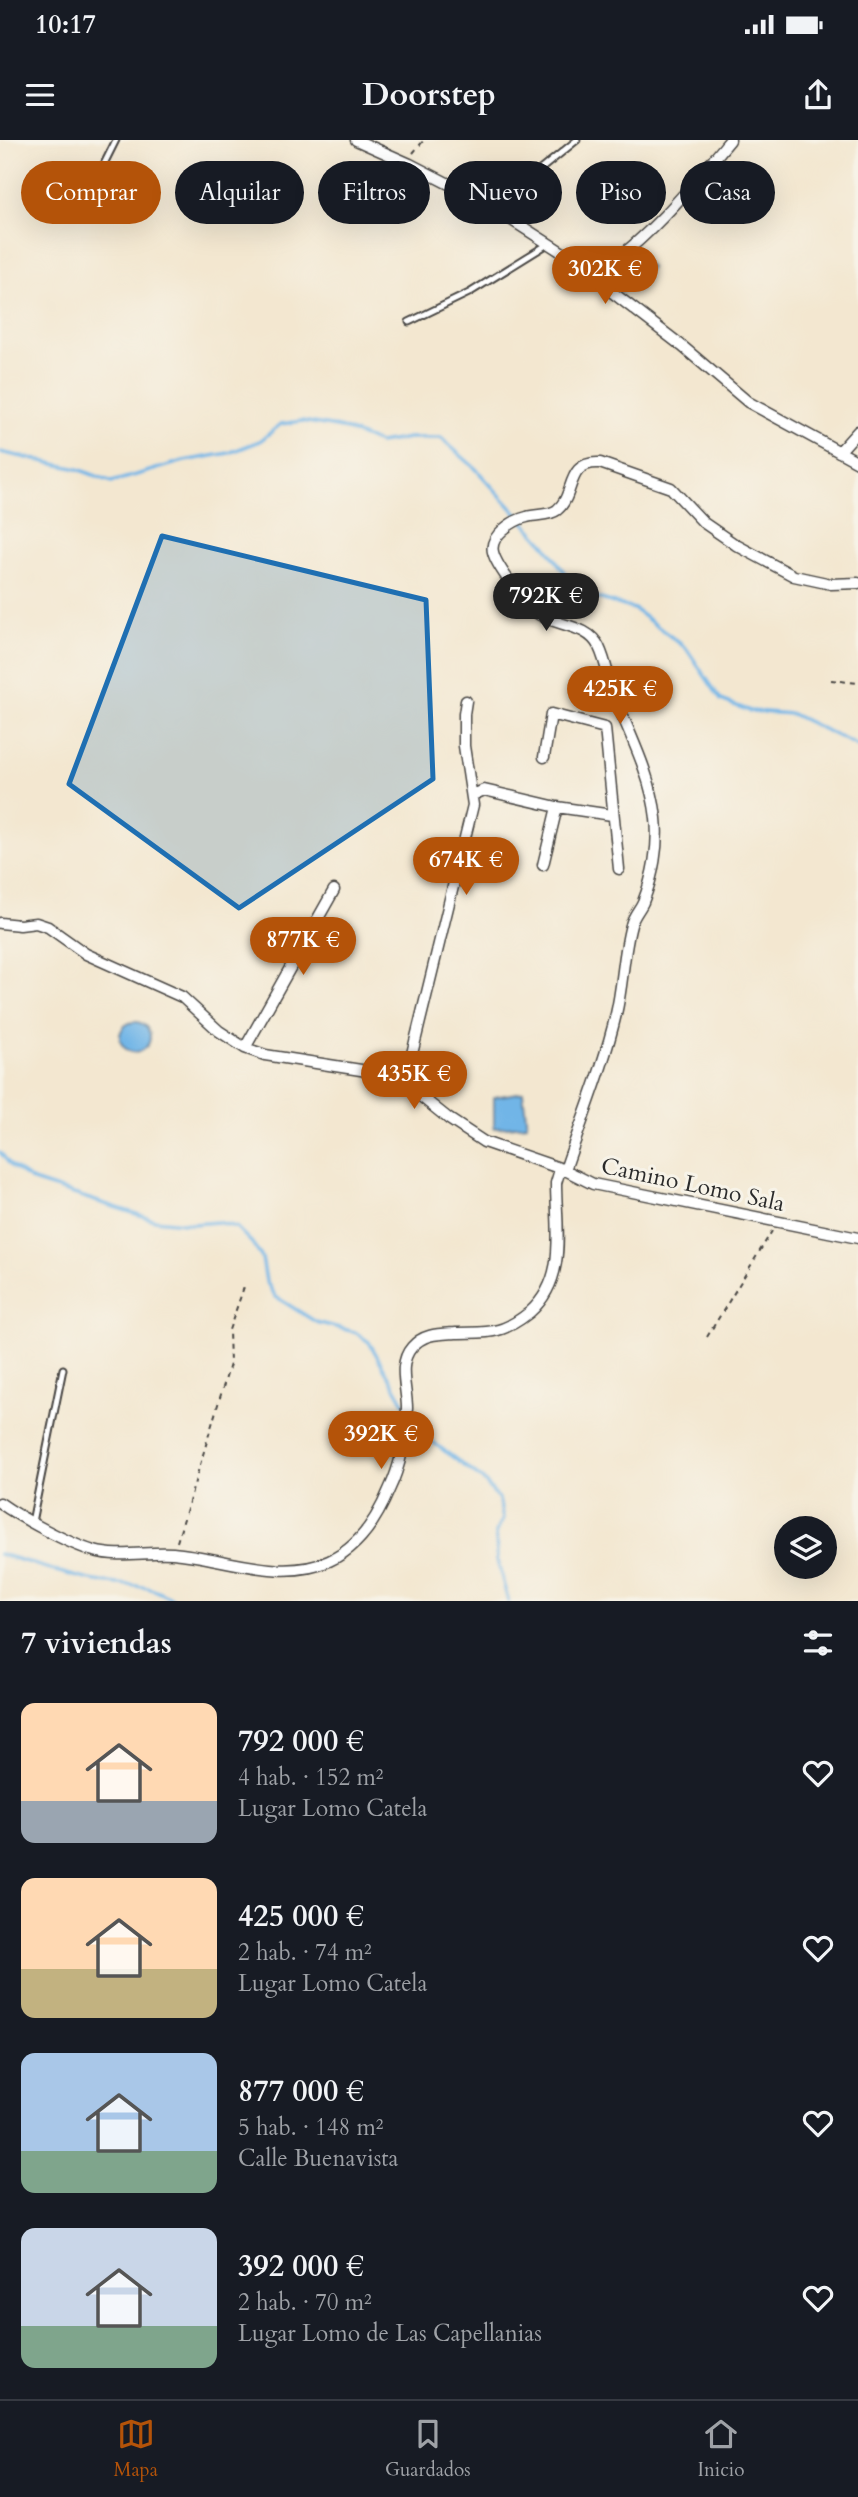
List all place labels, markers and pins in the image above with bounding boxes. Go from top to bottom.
pin: 302K € [548,246,662,306]
pin: 792K € [489,574,603,633]
pin: 425K € [563,666,677,726]
pin: 674K € [409,838,523,897]
pin: 877K € [246,918,360,977]
pin: 435K € [357,1052,471,1111]
pin: 392K € [324,1412,438,1471]

